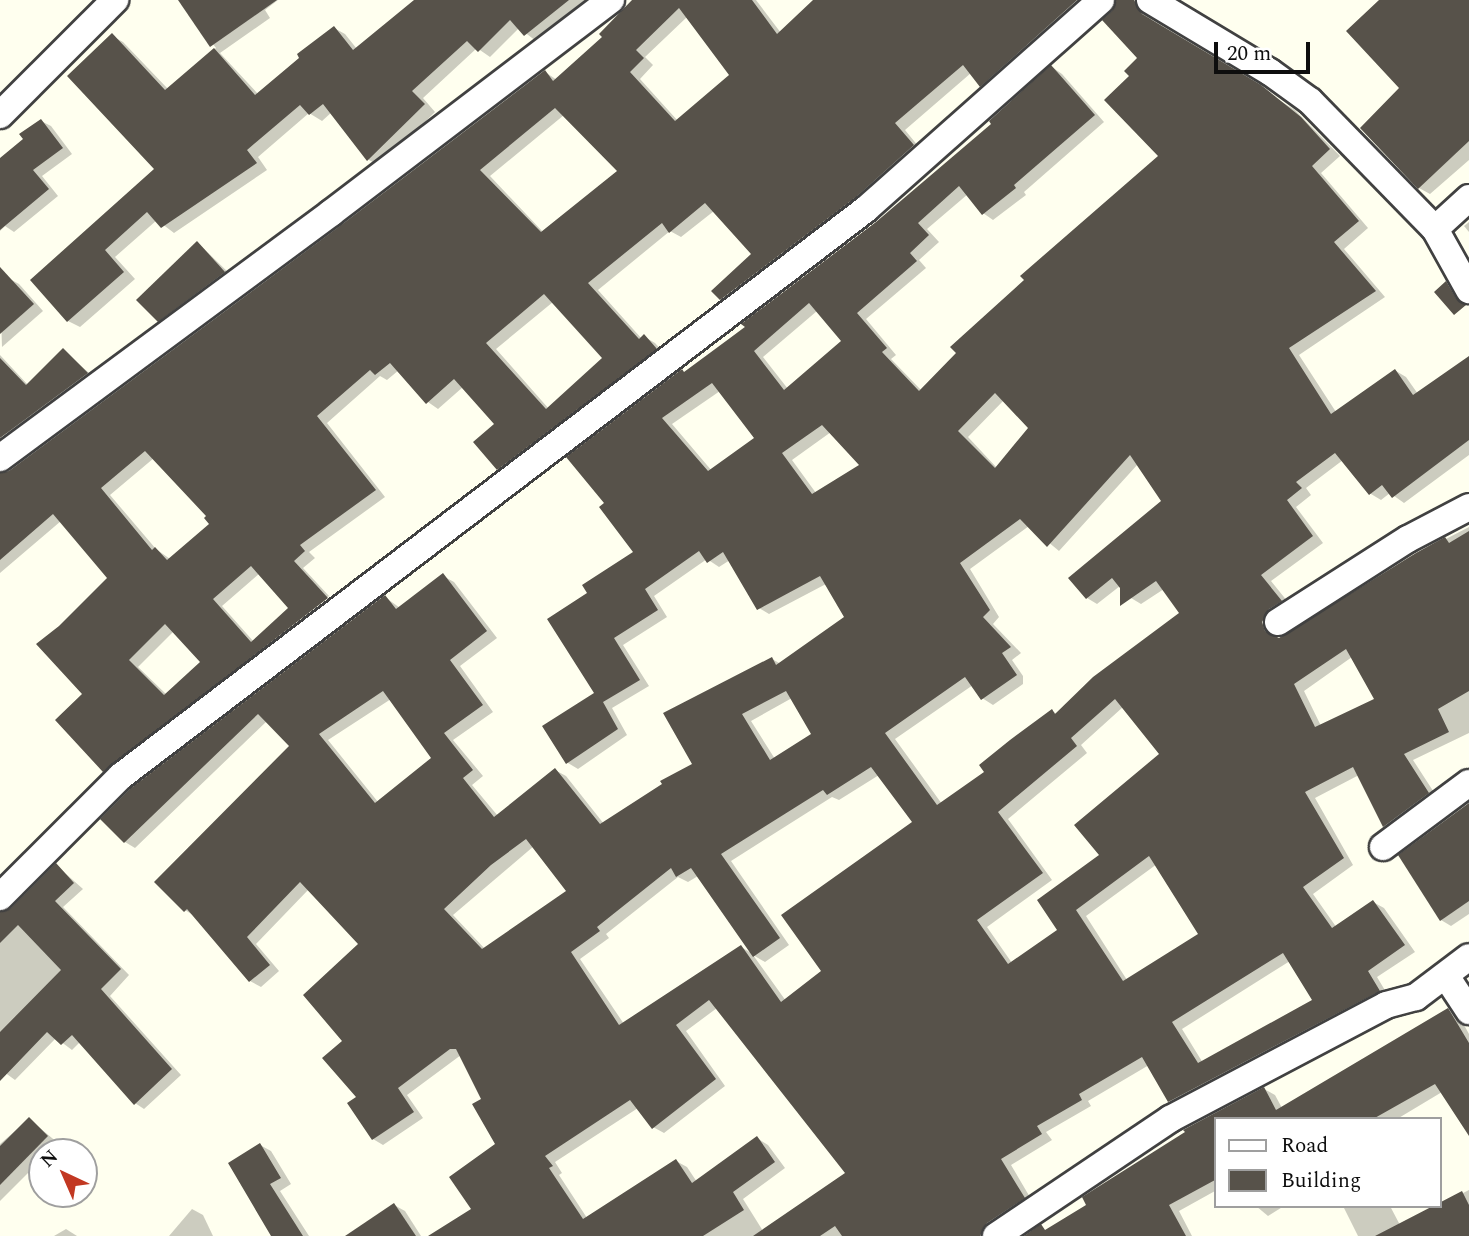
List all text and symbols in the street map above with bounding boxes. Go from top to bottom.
scale bar [1217,28,1313,72]
text: 20 m [1227,38,1271,70]
legend [1214,1117,1441,1208]
text: Road [1281,1130,1328,1162]
north arrow [28,1138,98,1208]
text: N [34,1143,65,1175]
text: Building [1281,1165,1361,1197]

